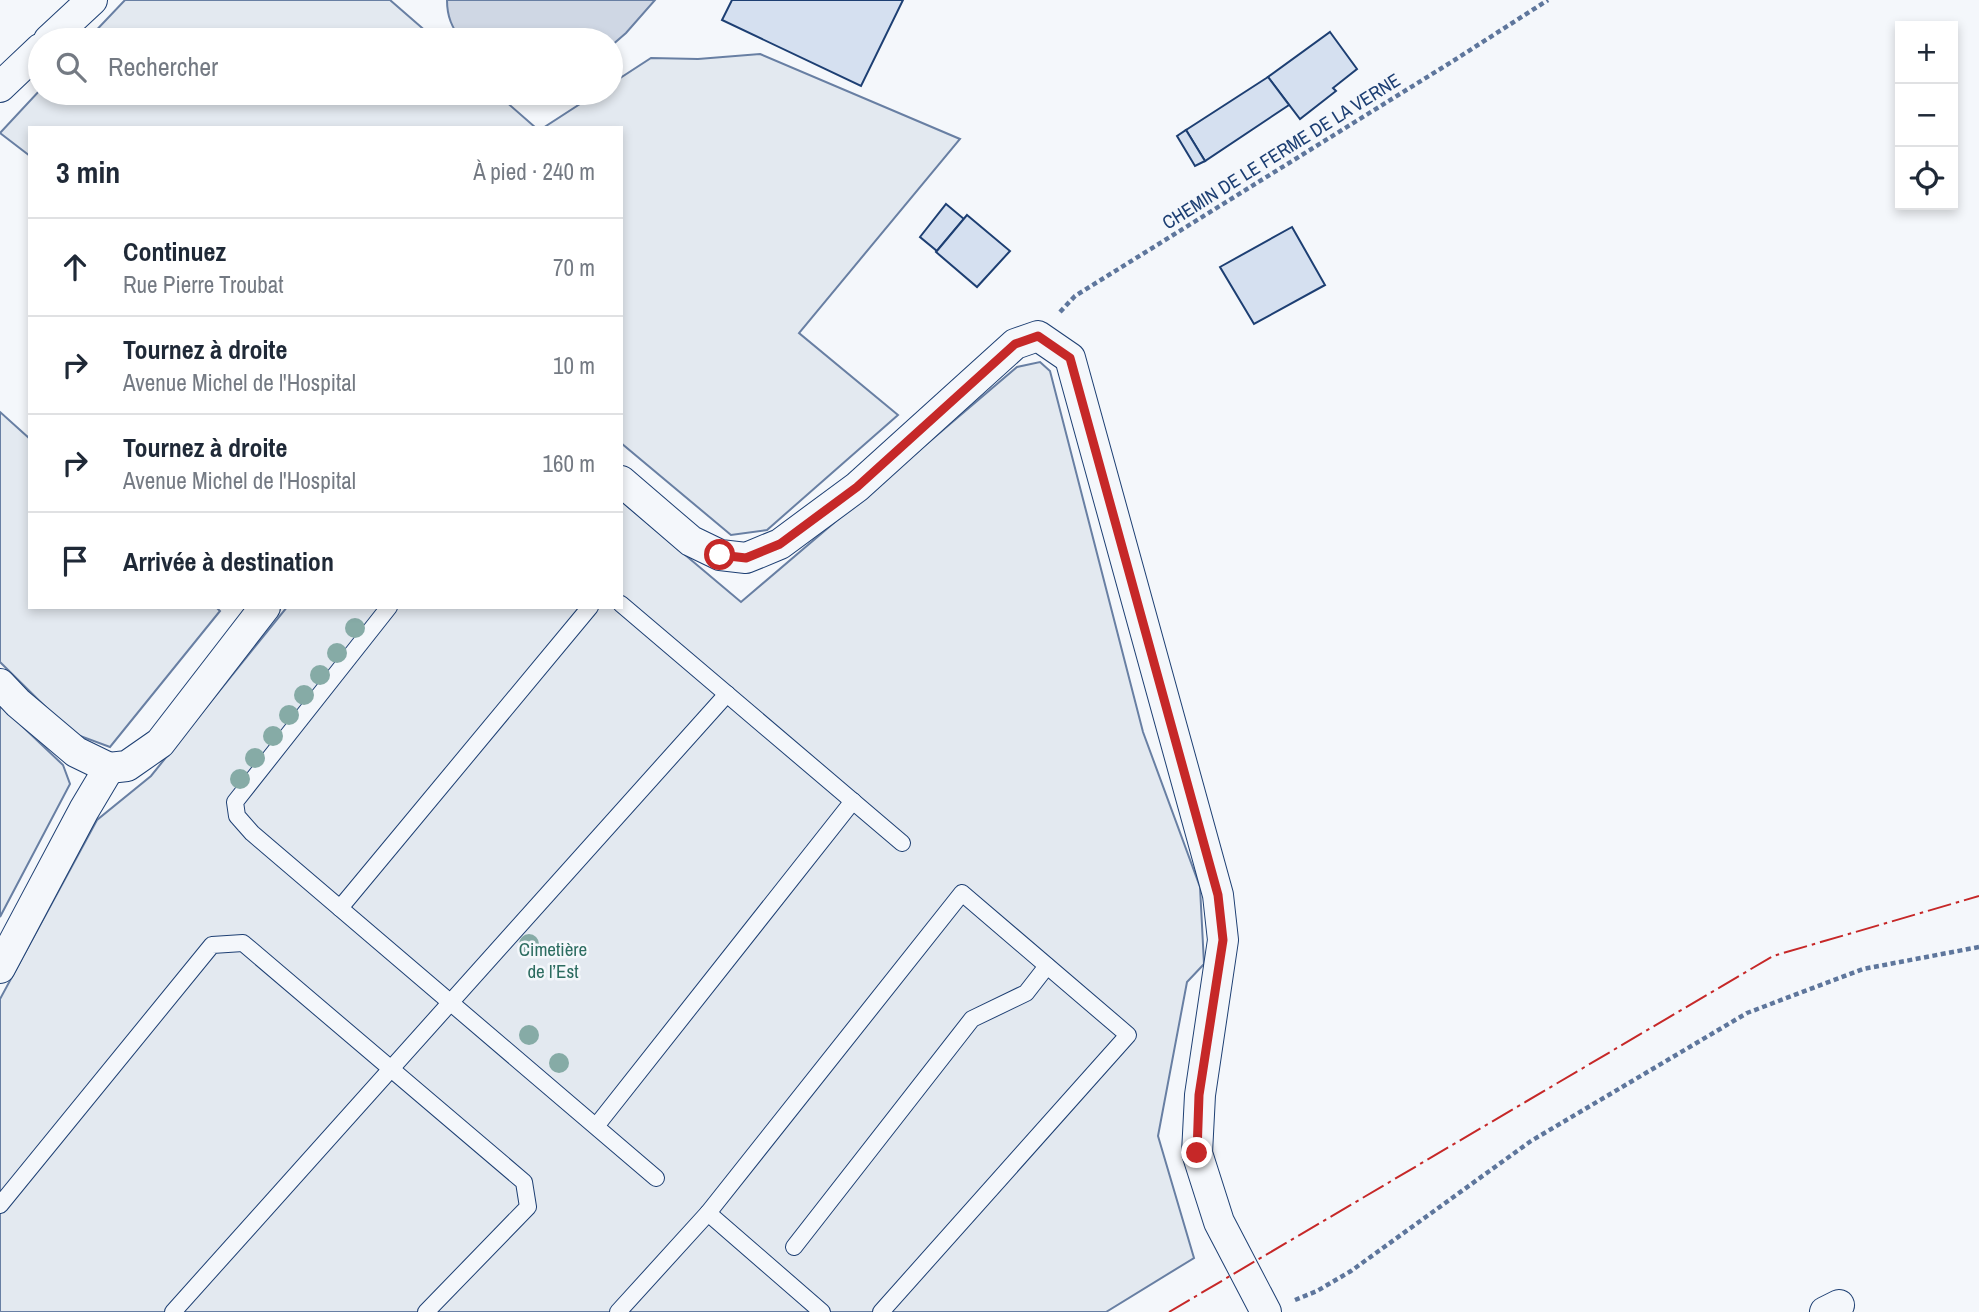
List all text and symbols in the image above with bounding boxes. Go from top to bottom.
map controls [1895,21,1958,210]
button: + [1895,21,1958,84]
search box [28,28,623,105]
icon: search [52,48,90,86]
text: Rechercher [108,49,218,84]
street label: CHEMIN DE LE FERME DE LA VERNE [1157,67,1405,235]
button: − [1895,84,1958,147]
button: locate [1895,147,1958,210]
text: 3 min [56,152,120,192]
text: À pied · 240 m [473,156,595,187]
text: Continuez [123,234,226,269]
icon: ahead [56,248,94,286]
text: 70 m [553,252,595,283]
text: Rue Pierre Troubat [123,269,283,300]
text: Tournez à droite [123,332,287,367]
icon: right [56,346,94,384]
text: 10 m [553,350,595,381]
text: Avenue Michel de l'Hospital [123,367,356,398]
text: Tournez à droite [123,430,287,465]
icon: right [56,444,94,482]
text: 160 m [543,448,595,479]
text: Avenue Michel de l'Hospital [123,465,356,496]
route start [704,539,735,570]
icon: arrive [56,542,94,580]
text: Arrivée à destination [123,544,334,579]
park label: Cimetière de l’Est [519,936,587,984]
route end [1181,1137,1212,1168]

